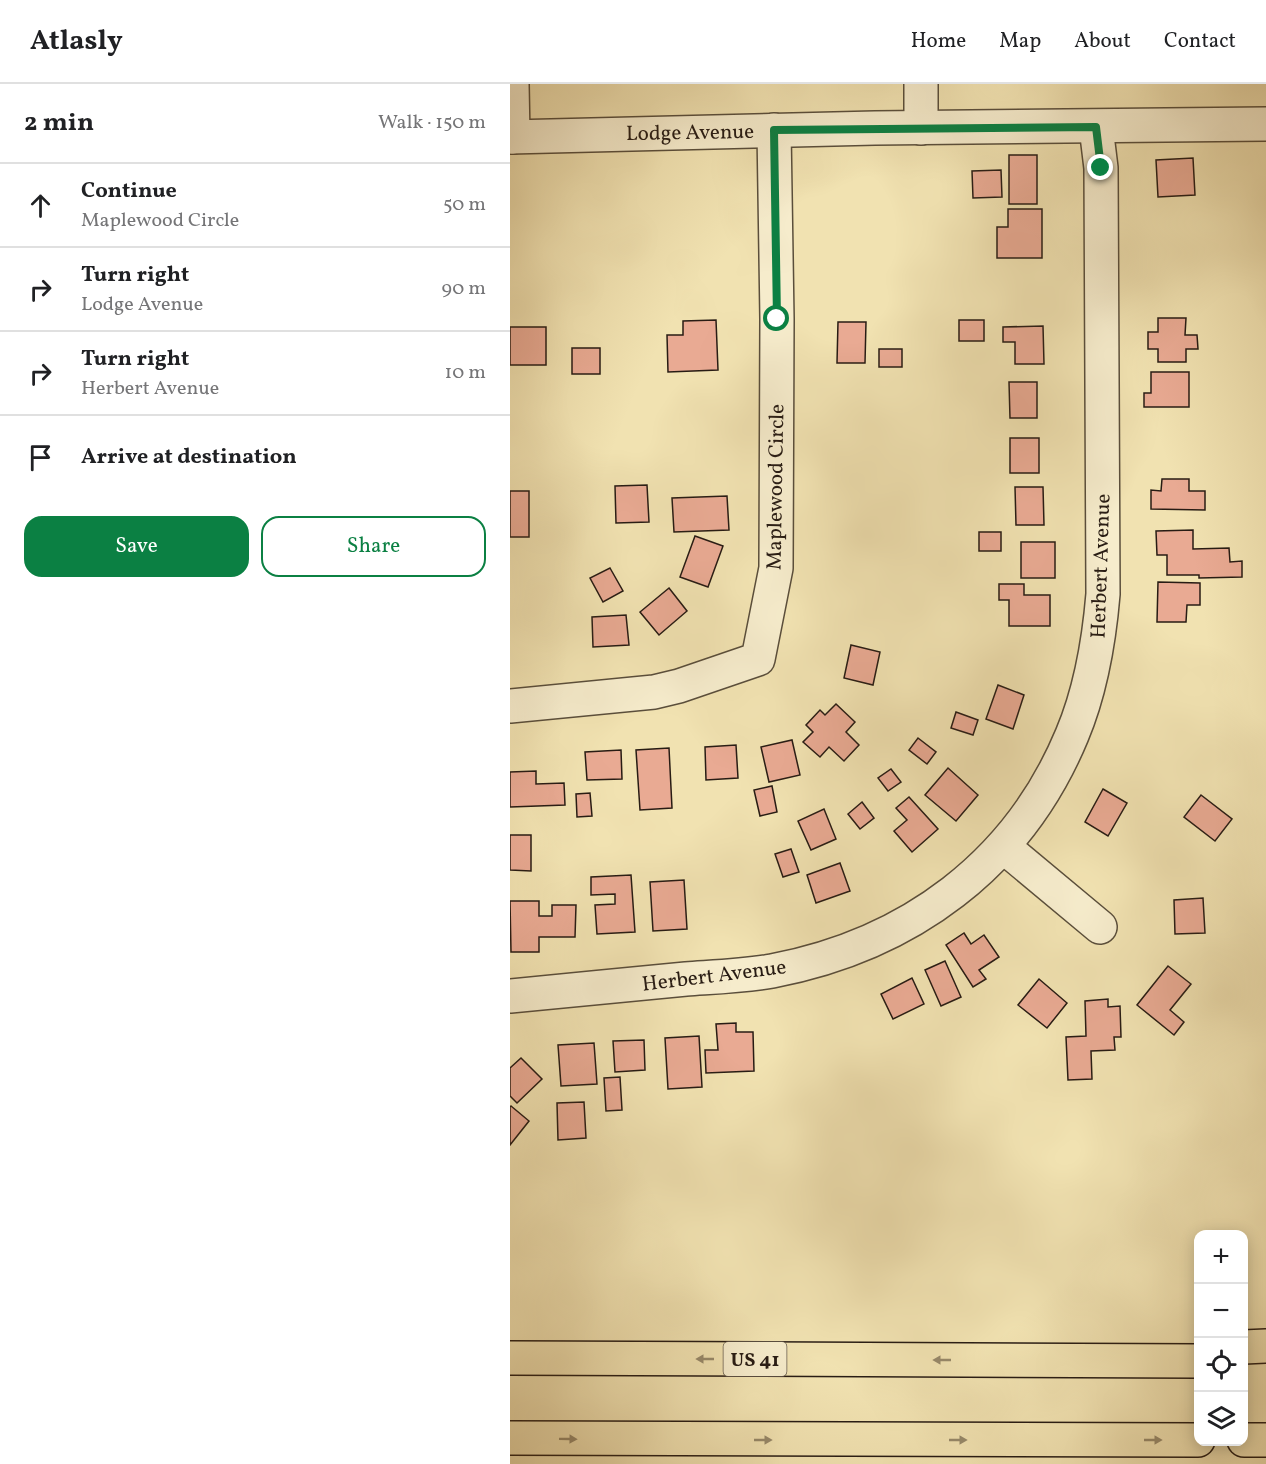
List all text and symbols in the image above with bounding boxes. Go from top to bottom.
text: Atlasly [30,22,123,61]
text: Home [911,27,966,56]
text: Map [999,27,1041,56]
text: About [1074,27,1131,56]
text: Contact [1164,27,1236,56]
text: 2 min [24,105,94,141]
text: Walk · 150 m [378,109,486,137]
street label: Lodge Avenue [626,118,754,149]
route end [1087,154,1113,180]
text: Continue [81,176,177,207]
icon: ahead [24,189,57,222]
text: 50 m [443,191,486,219]
text: Maplewood Circle [81,207,239,235]
text: Turn right [81,260,189,291]
icon: right [24,273,57,306]
text: 90 m [442,275,486,303]
text: Lodge Avenue [81,291,203,319]
route start [763,305,789,331]
text: Turn right [81,344,189,375]
icon: right [24,357,57,390]
text: 10 m [445,359,486,387]
text: Herbert Avenue [81,375,219,403]
street label: Maplewood Circle [761,404,792,570]
icon: arrive [24,441,57,474]
text: Arrive at destination [81,442,297,473]
street label: Herbert Avenue [1084,493,1119,639]
button: Save [24,516,249,577]
button: Share [261,516,486,577]
street label: Herbert Avenue [640,953,788,1000]
map controls [1194,1230,1248,1446]
button: + [1194,1230,1248,1284]
button: − [1194,1284,1248,1338]
button: locate [1194,1338,1248,1392]
road number: US 41 [724,1342,786,1376]
one-way arrow [696,1354,715,1364]
one-way arrow [933,1355,952,1365]
button: layers [1194,1392,1248,1446]
one-way arrow [559,1434,578,1444]
one-way arrow [754,1435,773,1445]
one-way arrow [949,1435,968,1445]
one-way arrow [1144,1435,1163,1445]

